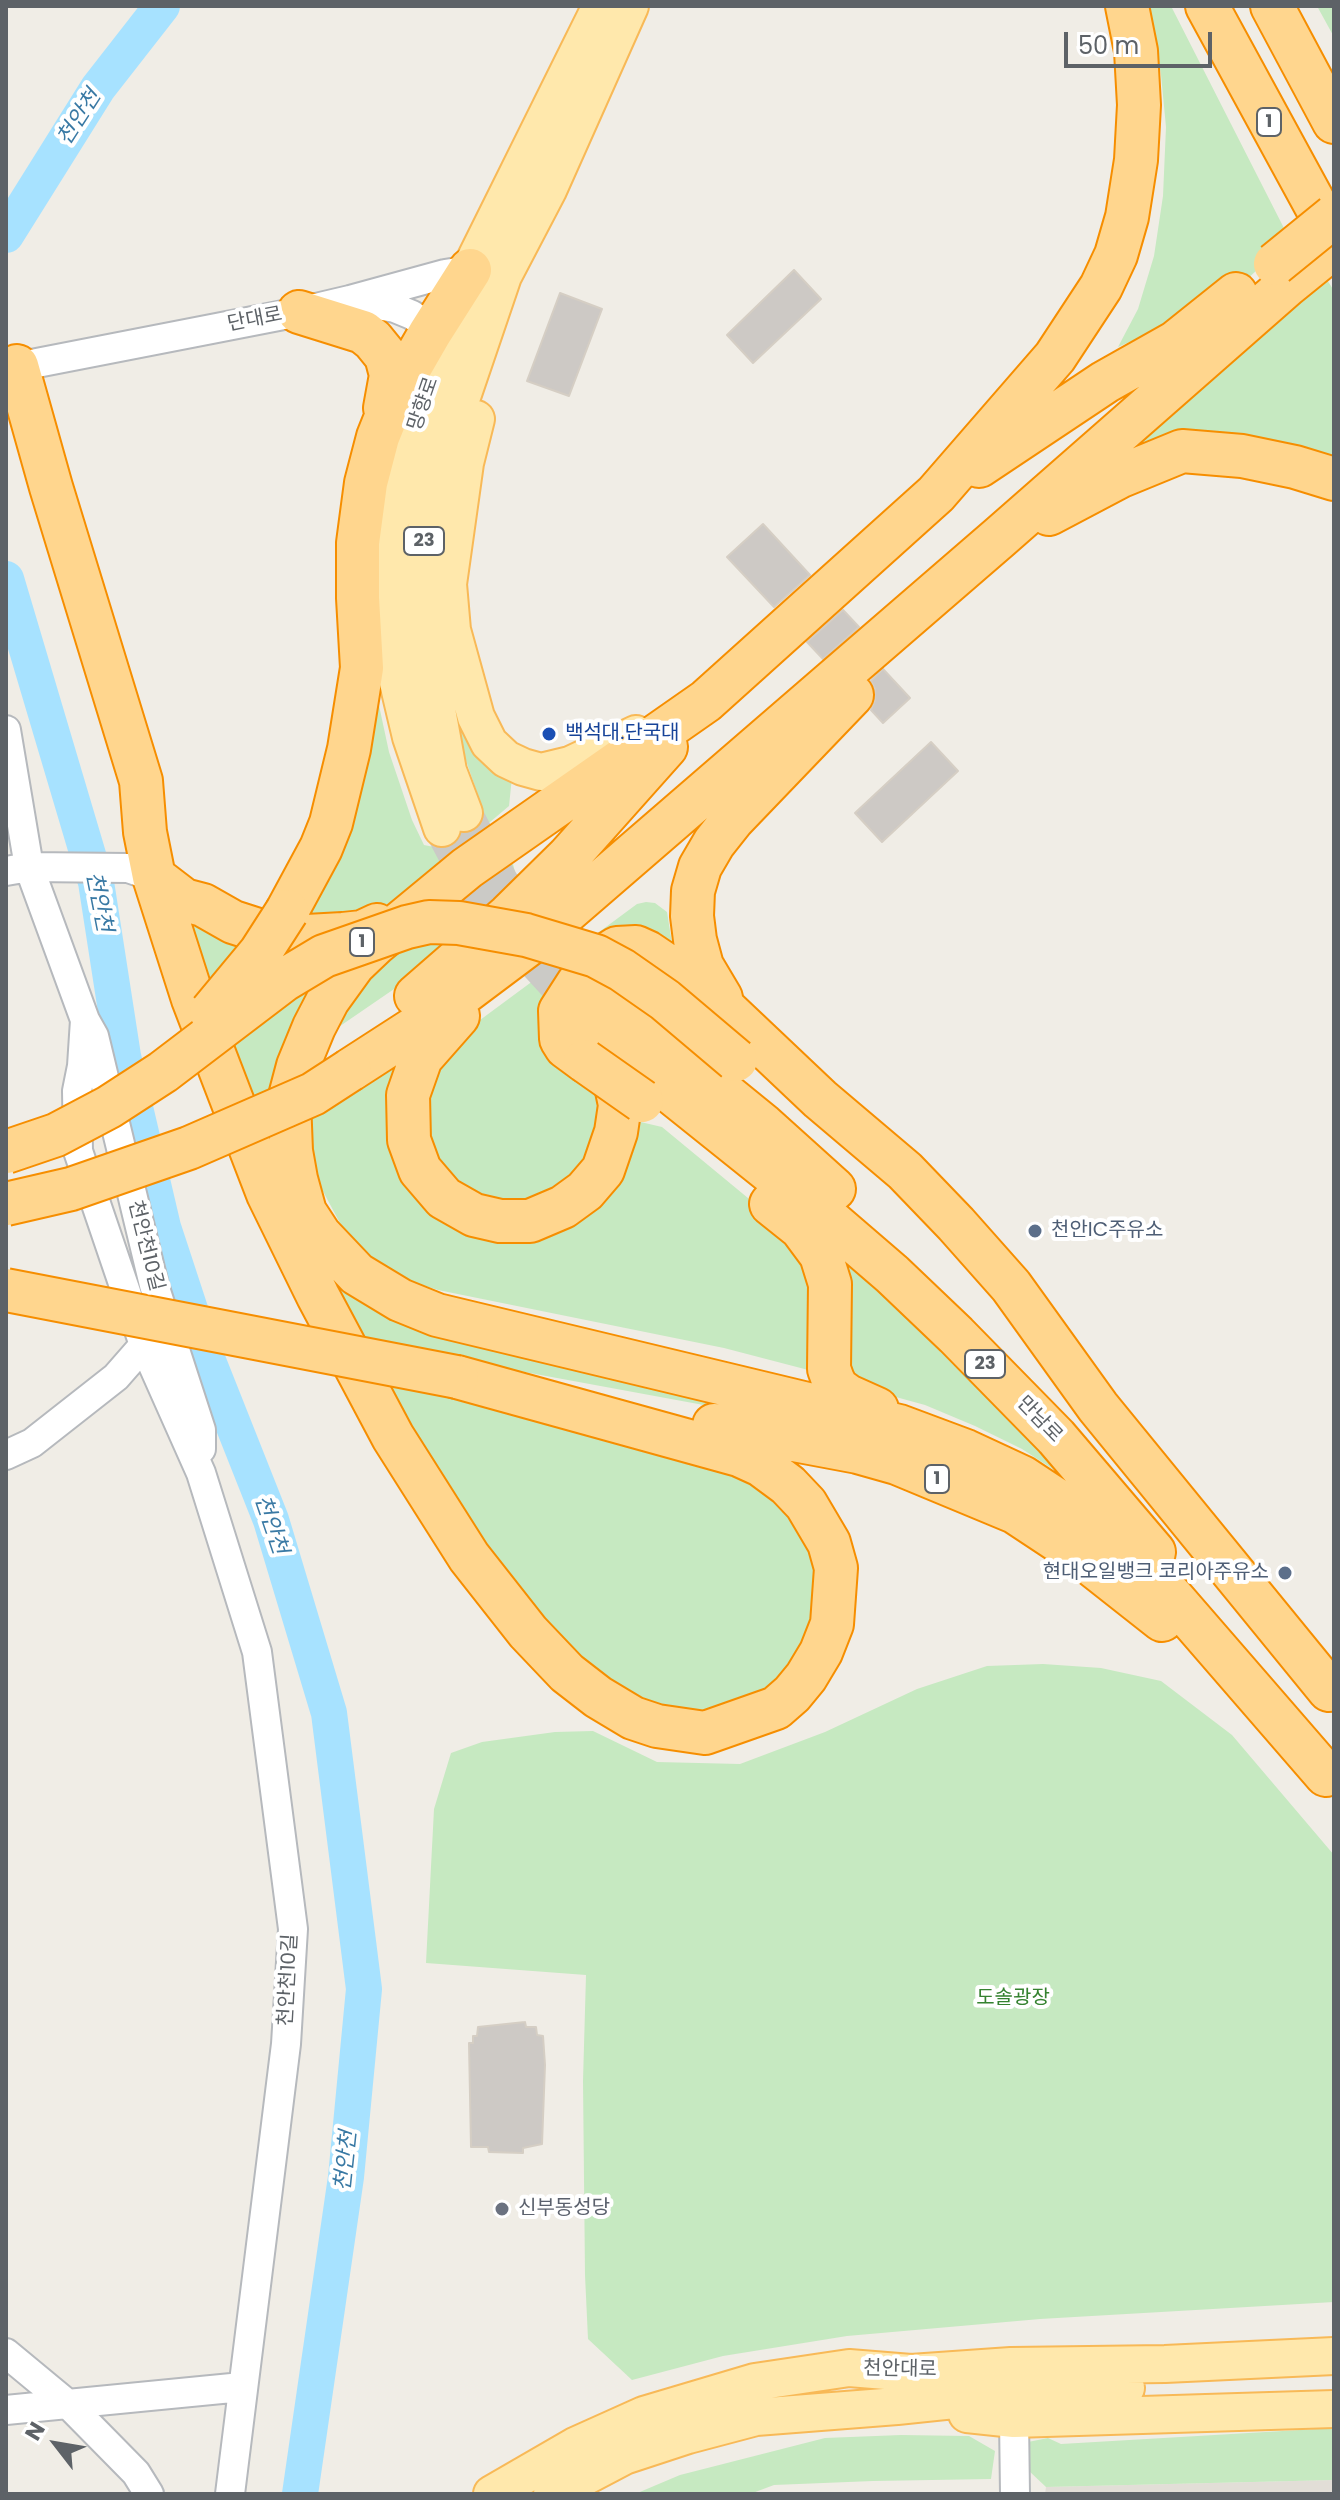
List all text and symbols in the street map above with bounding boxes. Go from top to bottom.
scale bar [1068,16,1216,66]
text: 50 m [1078,29,1139,62]
water label: 천안천 [52,85,108,151]
road number: 1 [1257,108,1281,136]
street label: 단대로 [226,303,284,337]
street label: 망향로 [404,374,444,434]
road number: 23 [404,527,444,555]
place label: 백석대.단국대 [565,722,680,746]
marker: 백석대.단국대 [540,725,558,743]
water label: 천안천 [79,870,117,934]
road number: 1 [350,928,374,956]
street label: 천안천10길 [122,1198,168,1294]
place label: 천안IC주유소 [1051,1219,1163,1243]
marker: 천안IC주유소 [1026,1222,1044,1240]
road number: 23 [965,1350,1005,1378]
street label: 만남로 [1011,1392,1067,1448]
road number: 1 [925,1465,949,1493]
water label: 천안천 [248,1492,292,1558]
place label: 현대오일뱅크 코리아주유소 [1043,1561,1269,1585]
marker: 현대오일뱅크 코리아주유소 [1276,1564,1294,1582]
street label: 천안천10길 [275,1933,303,2027]
park label: 도솔광장 [976,1987,1050,2011]
water label: 천안천 [331,2129,363,2193]
place label: 신부동성당 [518,2197,610,2221]
marker: 신부동성당 [493,2200,511,2218]
street label: 천안대로 [863,2357,937,2383]
north arrow [16,2404,96,2484]
text: N [17,2416,53,2446]

